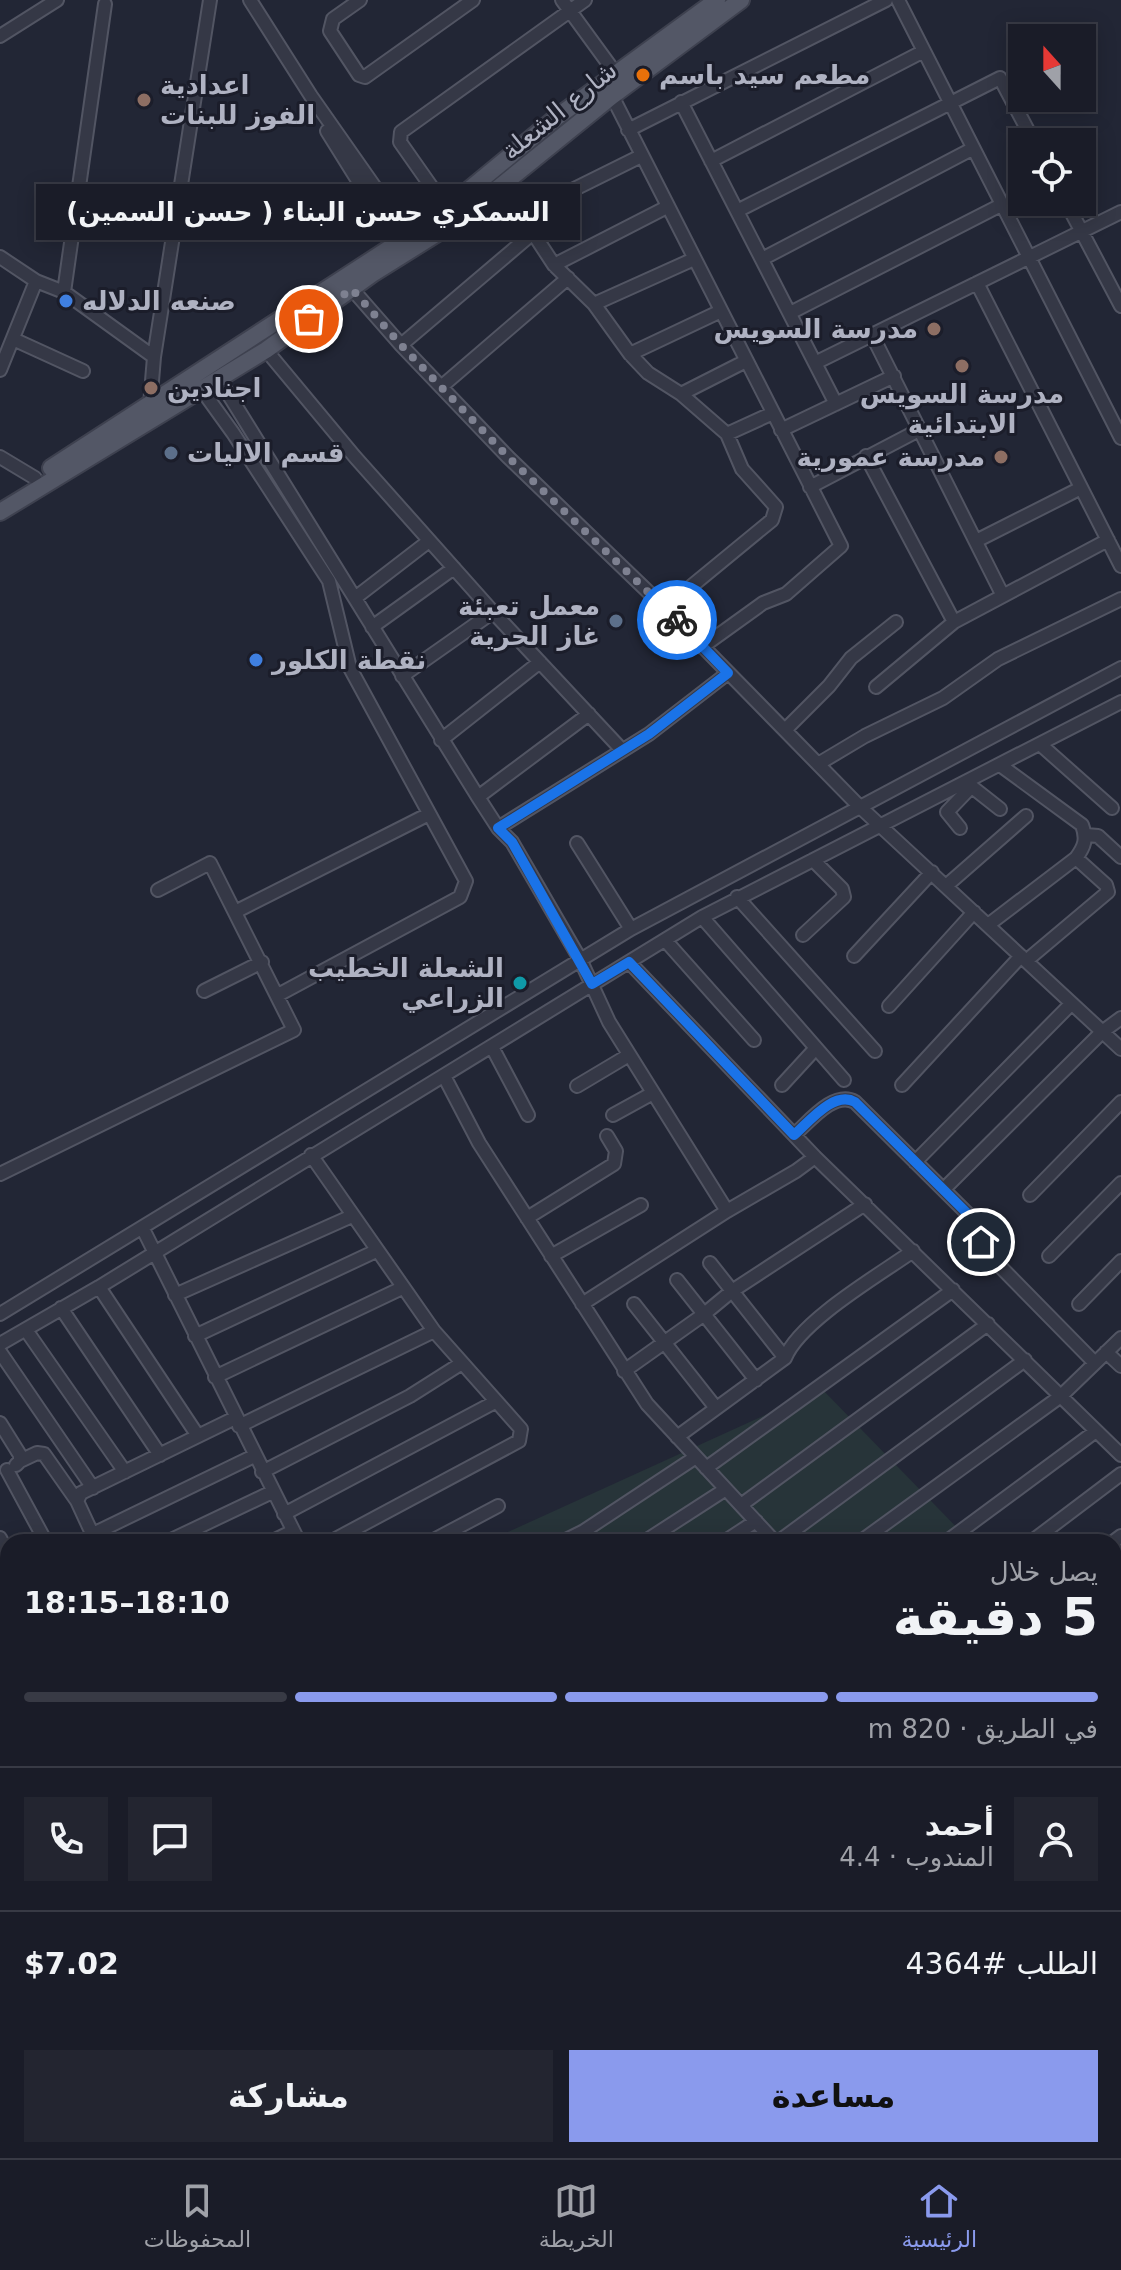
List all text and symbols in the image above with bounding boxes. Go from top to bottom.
north arrow [1008,24,1096,112]
map controls [1008,24,1096,216]
street label: شارع الشعلة [495,54,623,166]
place label: مطعم سيد باسم [659,60,870,90]
marker: مطعم سيد باسم [634,66,652,84]
place label: اعدادية الفوز للبنات [160,70,315,131]
marker: اعدادية الفوز للبنات [135,91,153,109]
button: locate [1008,128,1096,216]
callout: السمكري حسن البناء ( حسن السمين) [37,183,581,239]
text: السمكري حسن البناء ( حسن السمين) [66,197,550,227]
pin [275,285,343,353]
place label: صنعه الدلاله [82,286,236,316]
marker: صنعه الدلاله [57,292,75,310]
icon: bag [287,297,331,341]
place label: مدرسة السويس [714,314,918,345]
marker: مدرسة السويس [925,320,943,338]
marker: مدرسة السويس الابتدائية [953,357,971,375]
place label: اجنادين [167,373,262,404]
marker: اجنادين [142,379,160,397]
place label: مدرسة السويس الابتدائية [860,379,1064,439]
place label: قسم الاليات [187,438,344,468]
place label: مدرسة عمورية [797,442,985,473]
marker: قسم الاليات [162,444,180,462]
marker: مدرسة عمورية [992,448,1010,466]
courier [637,580,717,660]
place label: معمل تعبئة غاز الحرية [458,591,600,652]
icon: bike [655,598,699,642]
marker: معمل تعبئة غاز الحرية [607,612,625,630]
place label: نقطة الكلور [270,645,426,676]
marker: نقطة الكلور [247,651,265,669]
place label: الشعلة الخطيب الزراعي [308,953,504,1014]
marker: الشعلة الخطيب الزراعي [511,974,529,992]
pin [947,1208,1015,1276]
icon: home [959,1220,1003,1264]
text: يصل خلال [990,1557,1098,1587]
text: 18:10–18:15 [24,1585,230,1620]
text: 5 دقيقة [893,1587,1098,1647]
text: في الطريق · 820 m [868,1714,1098,1744]
button: phone [24,1797,108,1881]
button: chat [128,1797,212,1881]
button: person [1014,1797,1098,1881]
text: أحمد [925,1807,994,1842]
text: المندوب · 4.4 [839,1842,994,1872]
text: $7.02 [24,1946,119,1981]
text: الطلب #4364 [905,1946,1098,1981]
button: مشاركة [24,2050,553,2142]
button: مساعدة [569,2050,1098,2142]
tab: المحفوظات [144,2179,251,2252]
tab: الخريطة [539,2179,614,2252]
tab: الرئيسية [901,2179,977,2252]

